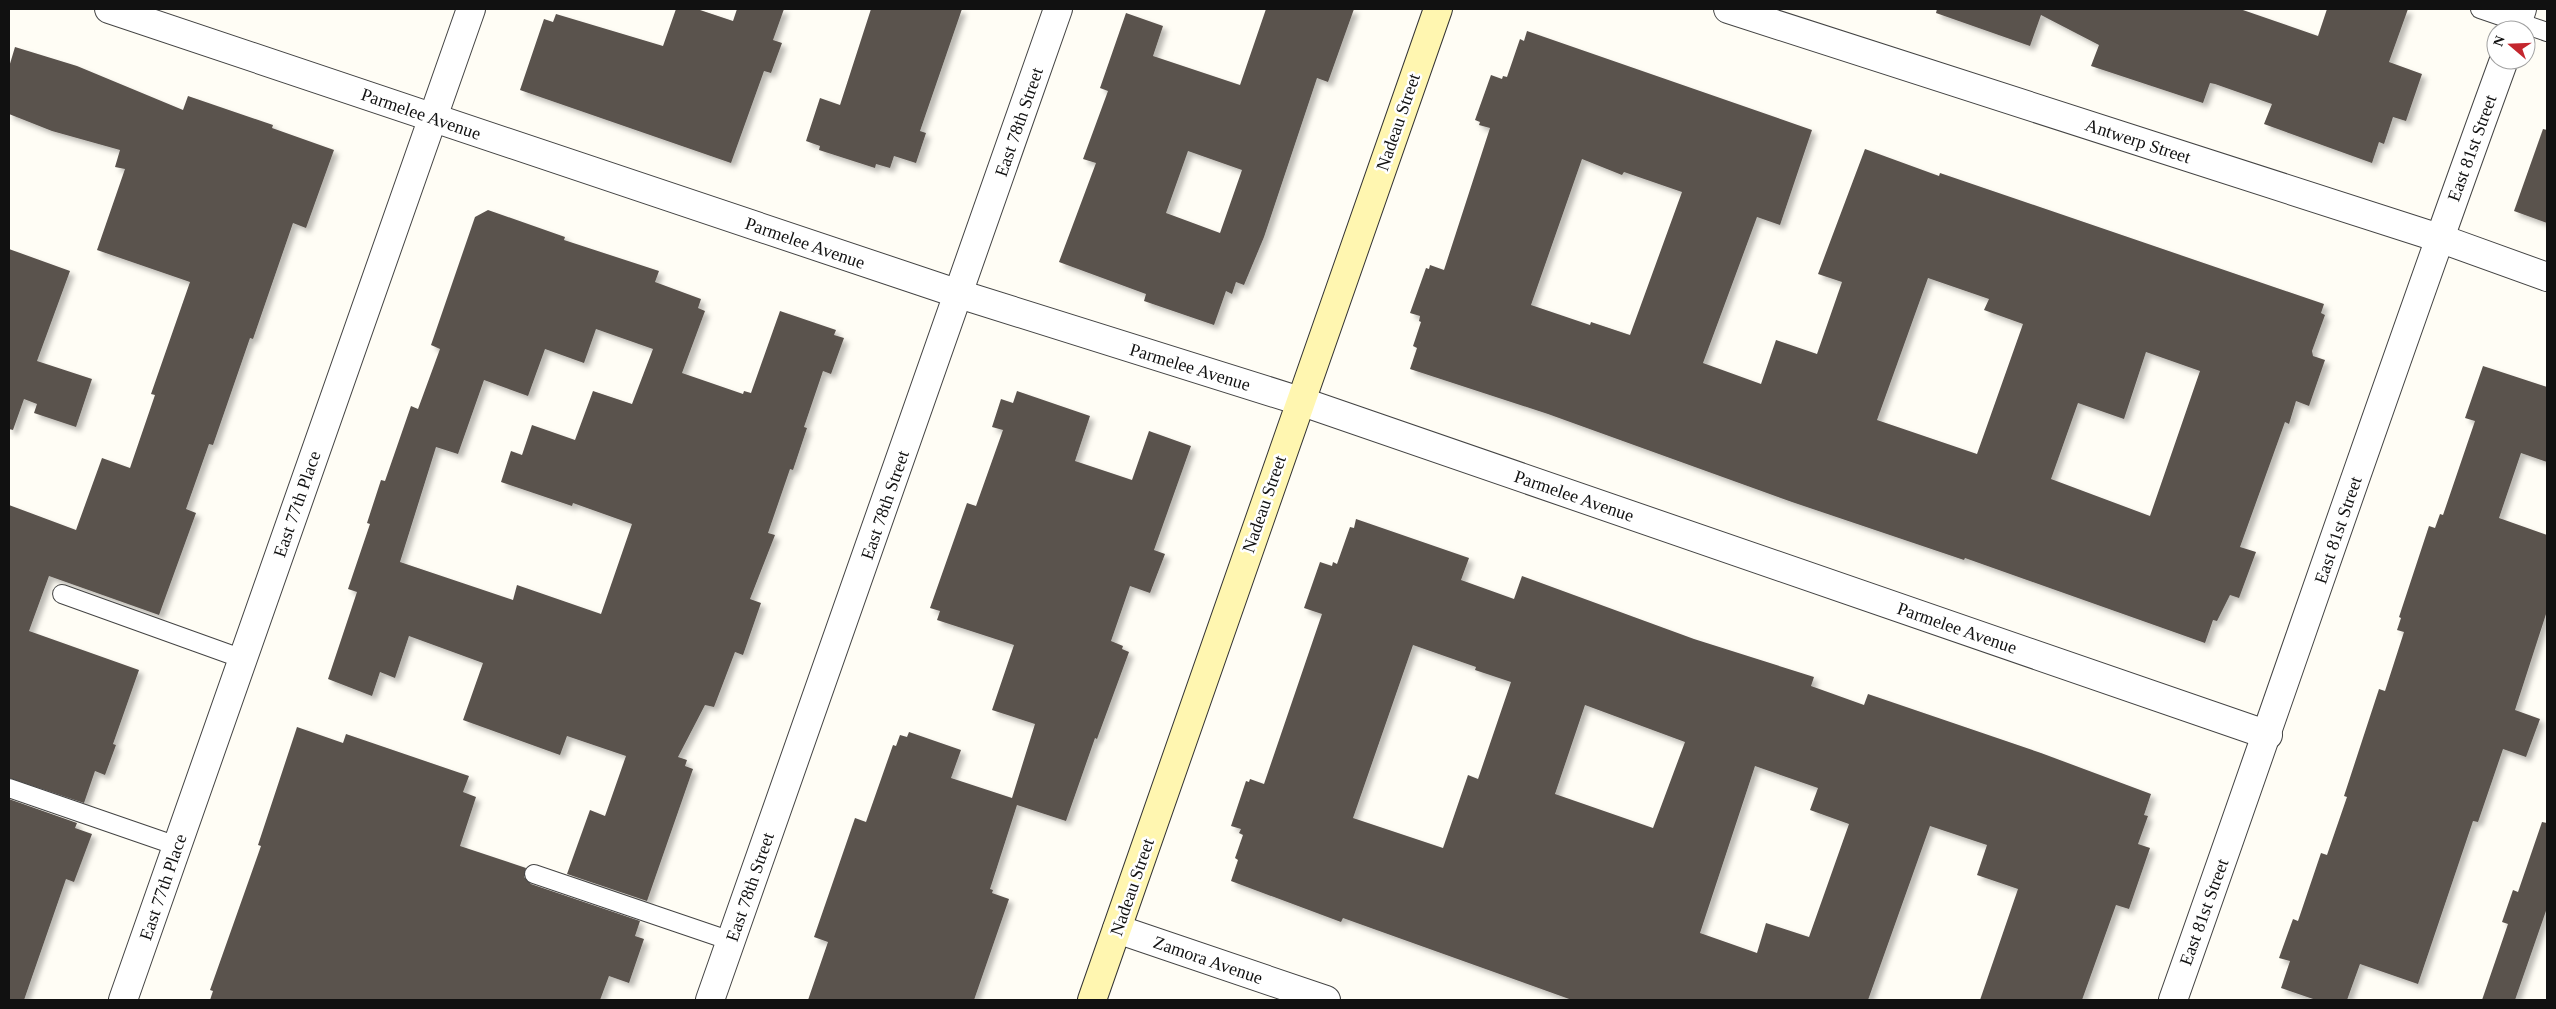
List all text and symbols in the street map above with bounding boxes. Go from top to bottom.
north arrow [2486,20,2536,70]
text: N [2490,34,2508,48]
street label: East 78th Street [991,65,1047,179]
street label: Nadeau Street [1372,71,1424,173]
street label: Parmelee Avenue [359,84,483,144]
street label: East 81st Street [2443,92,2501,204]
street label: Antwerp Street [2083,115,2193,167]
street label: Parmelee Avenue [743,213,867,273]
street label: Parmelee Avenue [1127,339,1253,395]
street label: East 77th Place [269,448,325,560]
street label: East 78th Street [857,448,913,562]
street label: Nadeau Street [1238,453,1290,555]
street label: Parmelee Avenue [1512,466,1636,526]
street label: East 81st Street [2310,474,2366,586]
street label: Parmelee Avenue [1895,598,2019,658]
street label: East 78th Street [722,830,778,944]
street label: East 77th Place [135,831,191,943]
street label: Nadeau Street [1106,836,1158,938]
street label: East 81st Street [2175,856,2233,968]
street label: Zamora Avenue [1151,932,1265,988]

